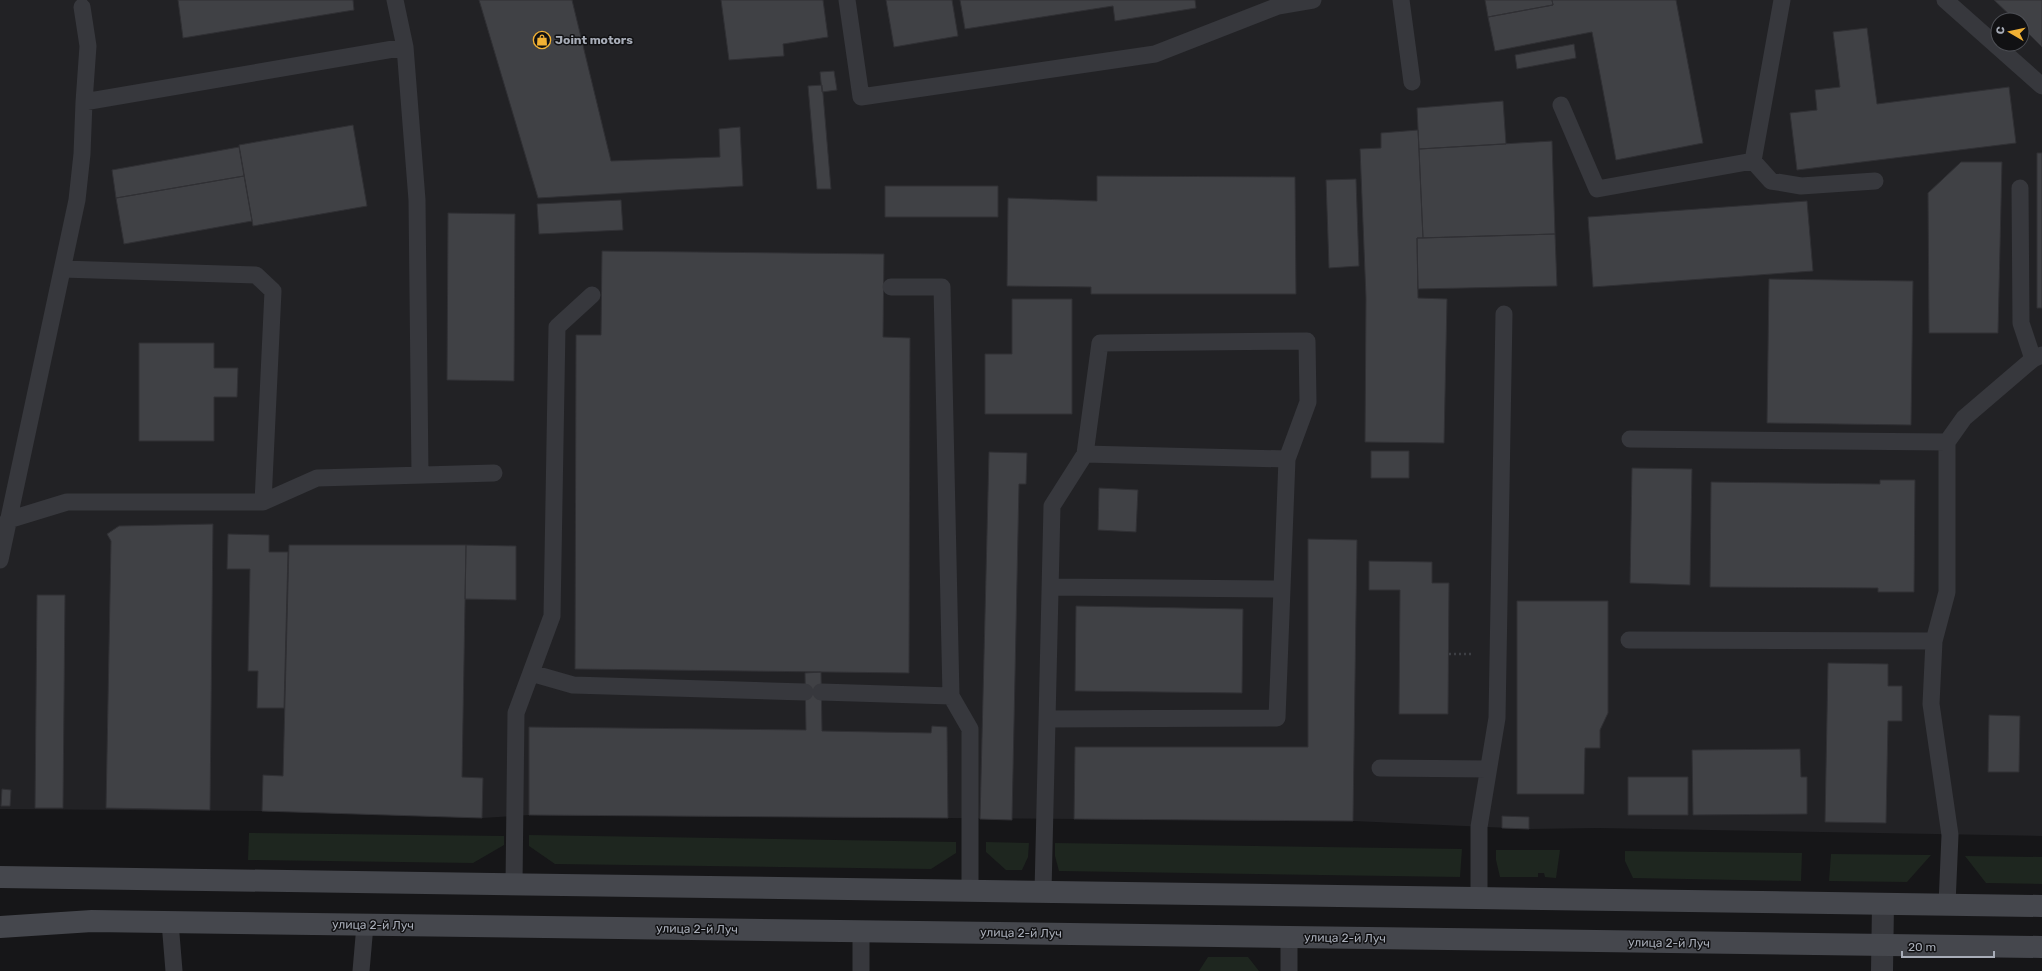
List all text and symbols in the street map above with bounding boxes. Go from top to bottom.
north arrow [1990,12,2030,52]
text: С [1994,25,2008,35]
shop icon: Joint motors [532,30,552,50]
place label: Joint motors [555,33,633,47]
street label: улица 2-й Луч [332,917,414,933]
street label: улица 2-й Луч [656,921,738,937]
street label: улица 2-й Луч [980,925,1062,941]
street label: улица 2-й Луч [1304,930,1386,946]
scale bar [1902,933,1994,959]
street label: улица 2-й Луч [1628,935,1710,951]
text: 20 m [1908,940,1936,954]

